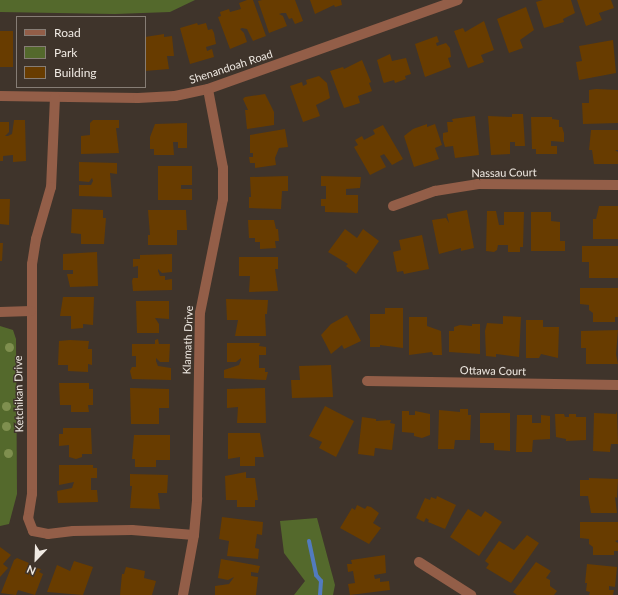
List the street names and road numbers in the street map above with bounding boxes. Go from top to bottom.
street label: Shenandoah Road [188,47,274,87]
street label: Nassau Court [471,166,537,180]
street label: Klamath Drive [180,305,196,375]
street label: Ketchikan Drive [12,355,26,433]
street label: Ottawa Court [460,364,526,378]

